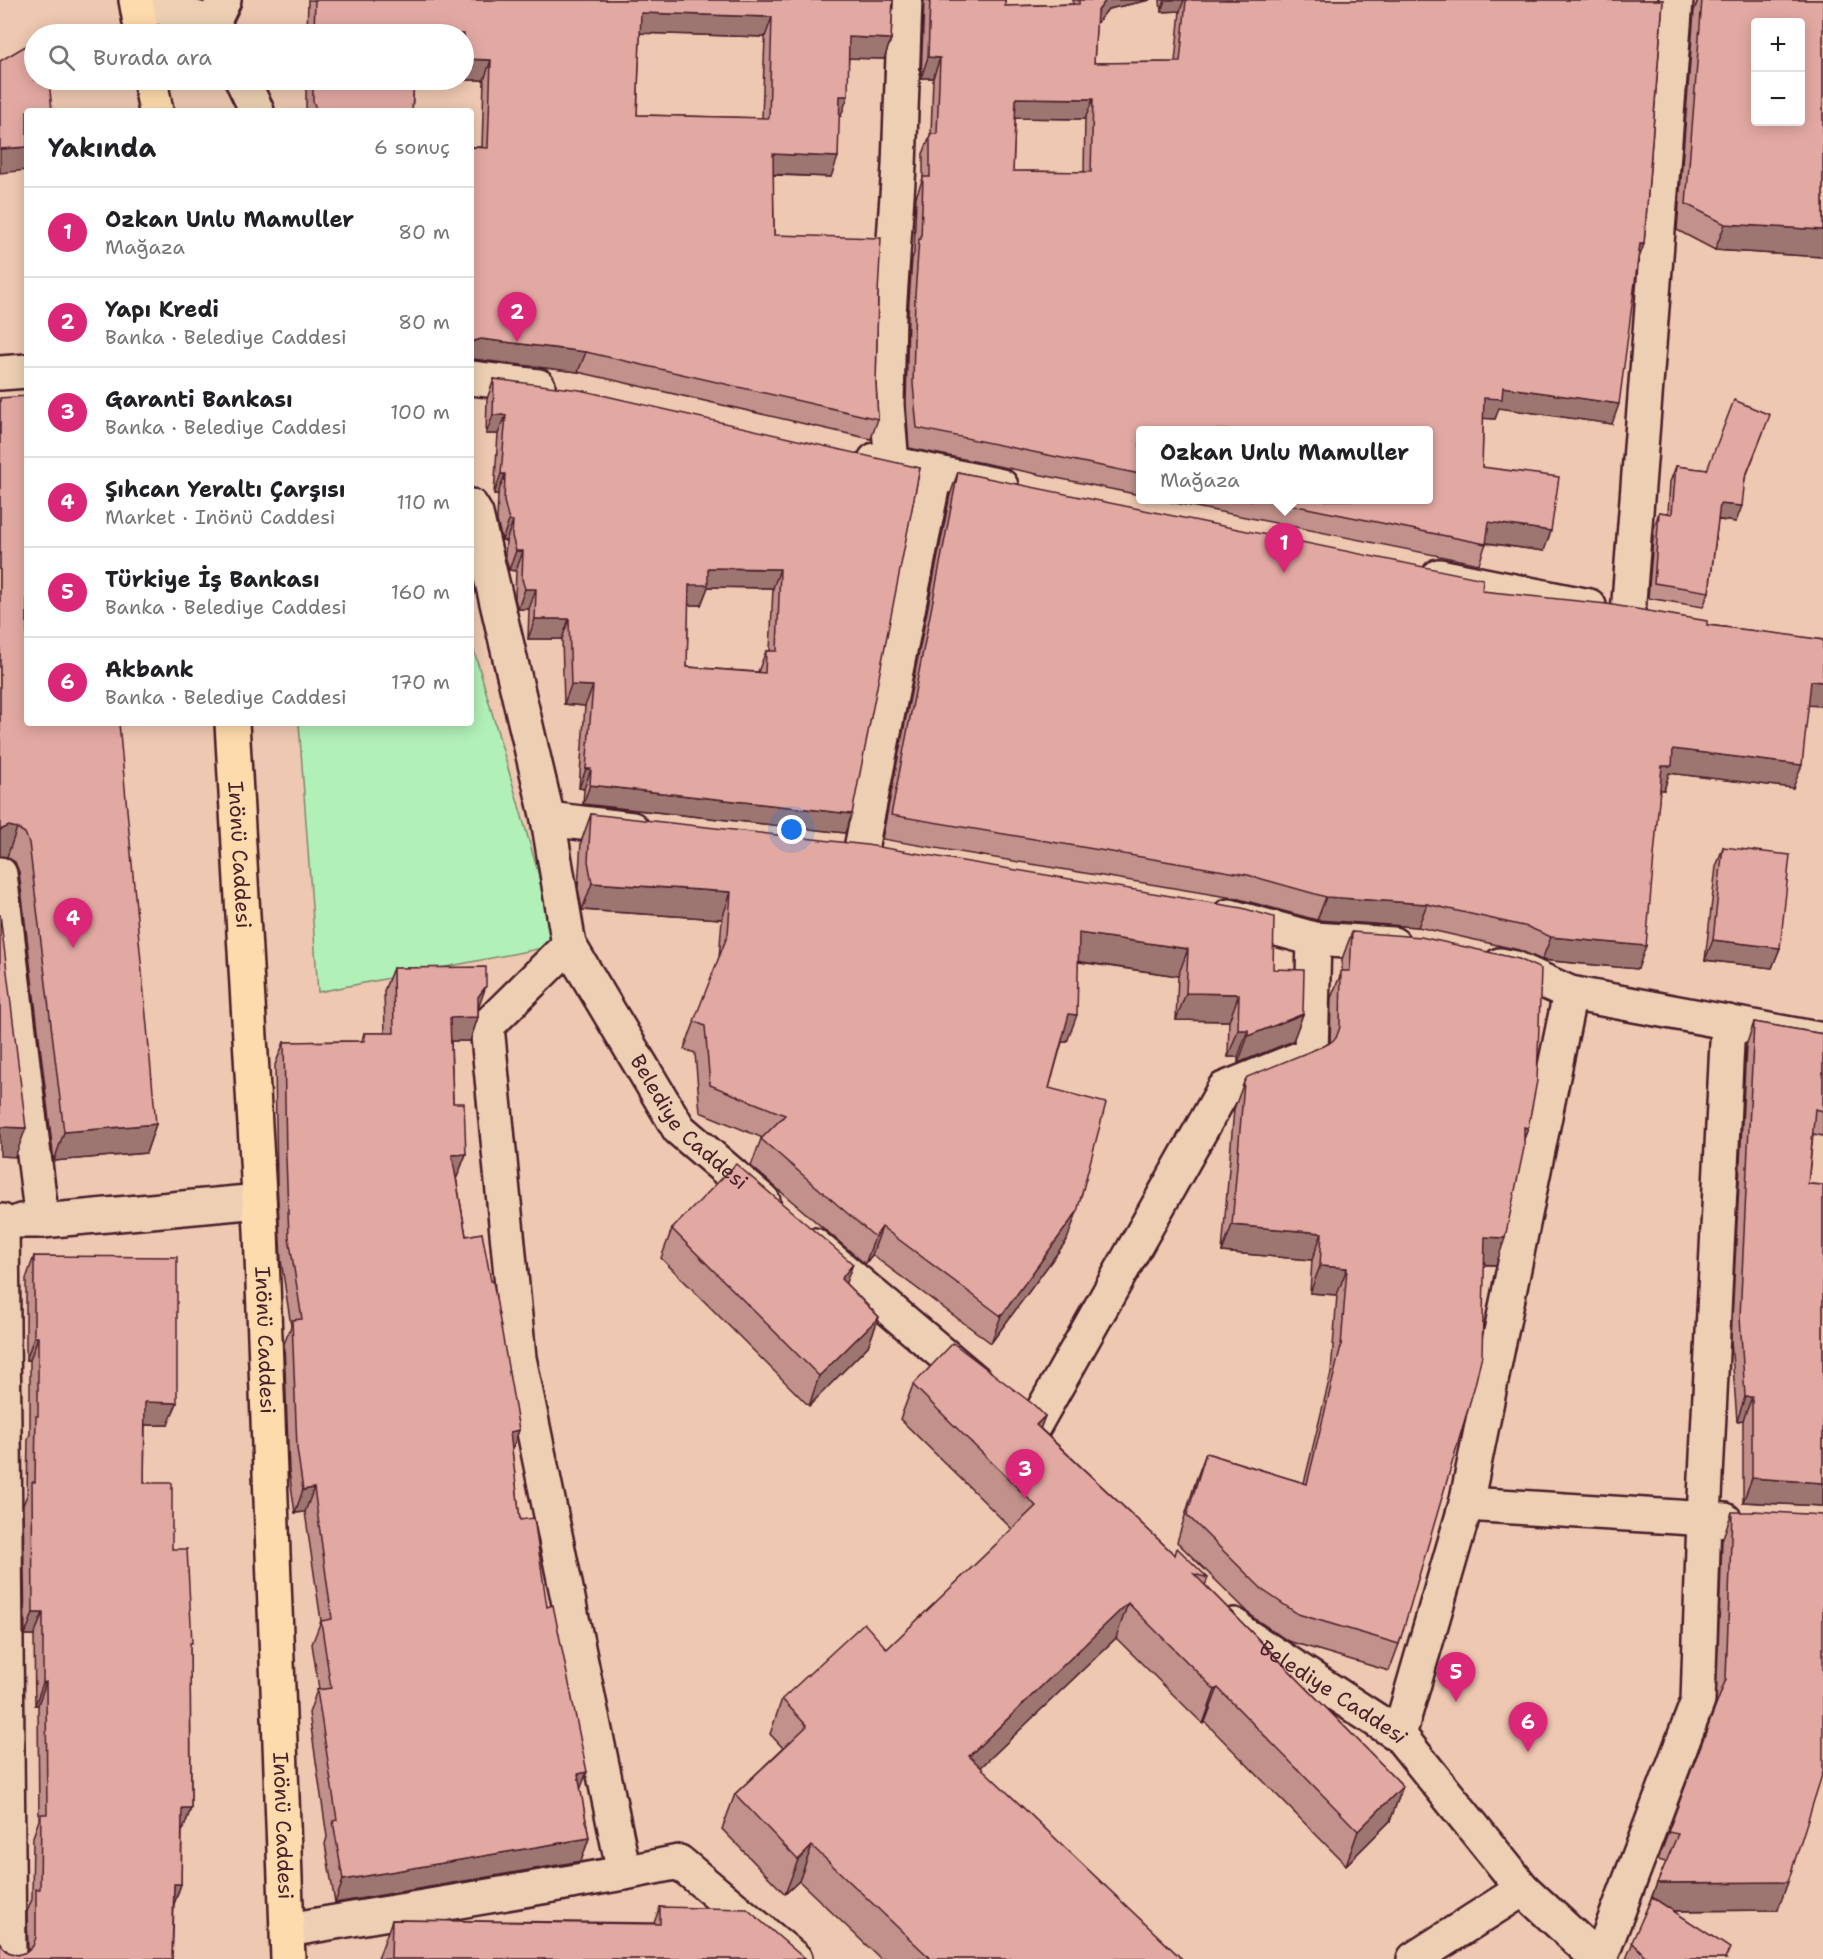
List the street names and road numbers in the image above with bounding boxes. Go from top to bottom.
street label: Inönü Caddesi [221,780,258,929]
street label: Belediye Caddesi [624,1049,754,1196]
street label: Inönü Caddesi [248,1266,282,1414]
street label: Belediye Caddesi [1254,1634,1414,1749]
street label: Inönü Caddesi [266,1751,300,1900]

